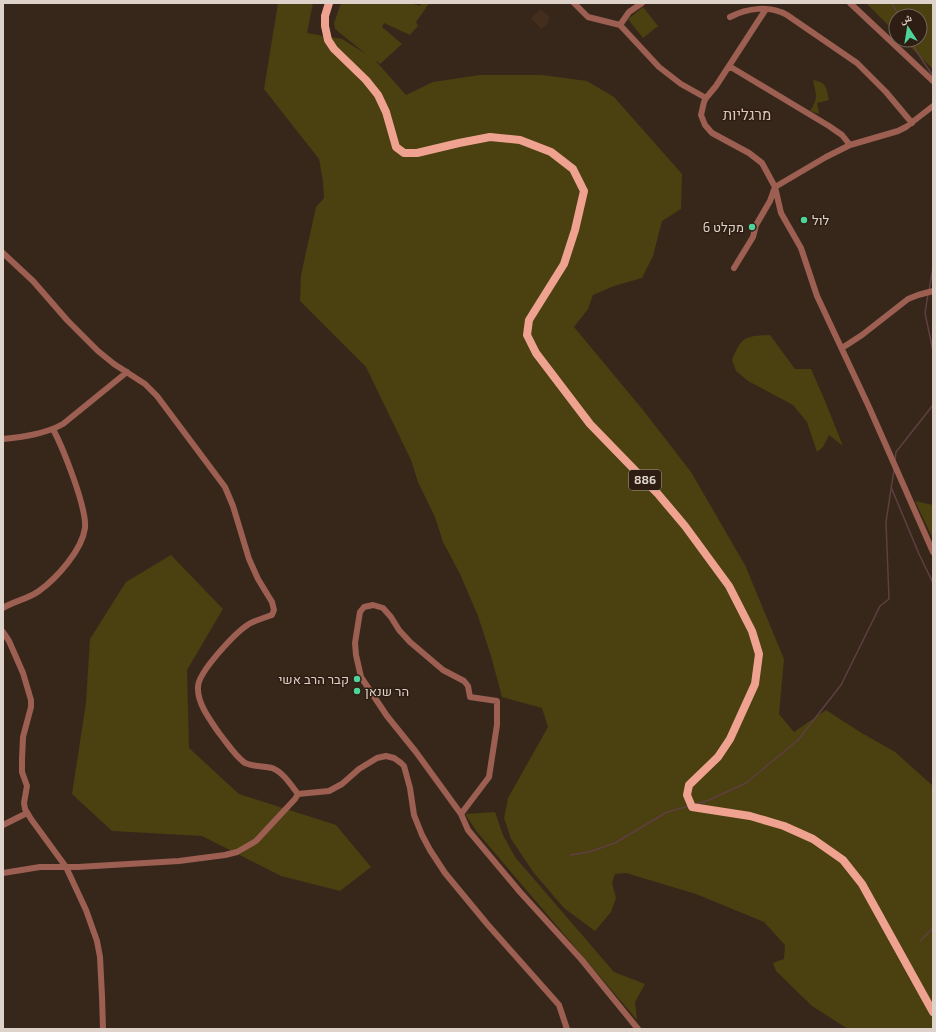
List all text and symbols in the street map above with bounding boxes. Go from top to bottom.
north arrow [888,8,928,48]
text: ش [899,10,914,27]
district label: מרגליות [723,105,771,123]
place label: לול [812,212,830,228]
marker: לול [799,215,809,225]
place label: מקלט 6 [703,219,744,235]
marker: מקלט 6 [747,222,757,232]
road number: 886 [629,470,661,490]
place label: קבר הרב אשי [278,671,349,687]
marker: קבר הרב אשי [352,674,362,684]
place label: הר שנאן [365,683,409,699]
marker: הר שנאן [352,686,362,696]

